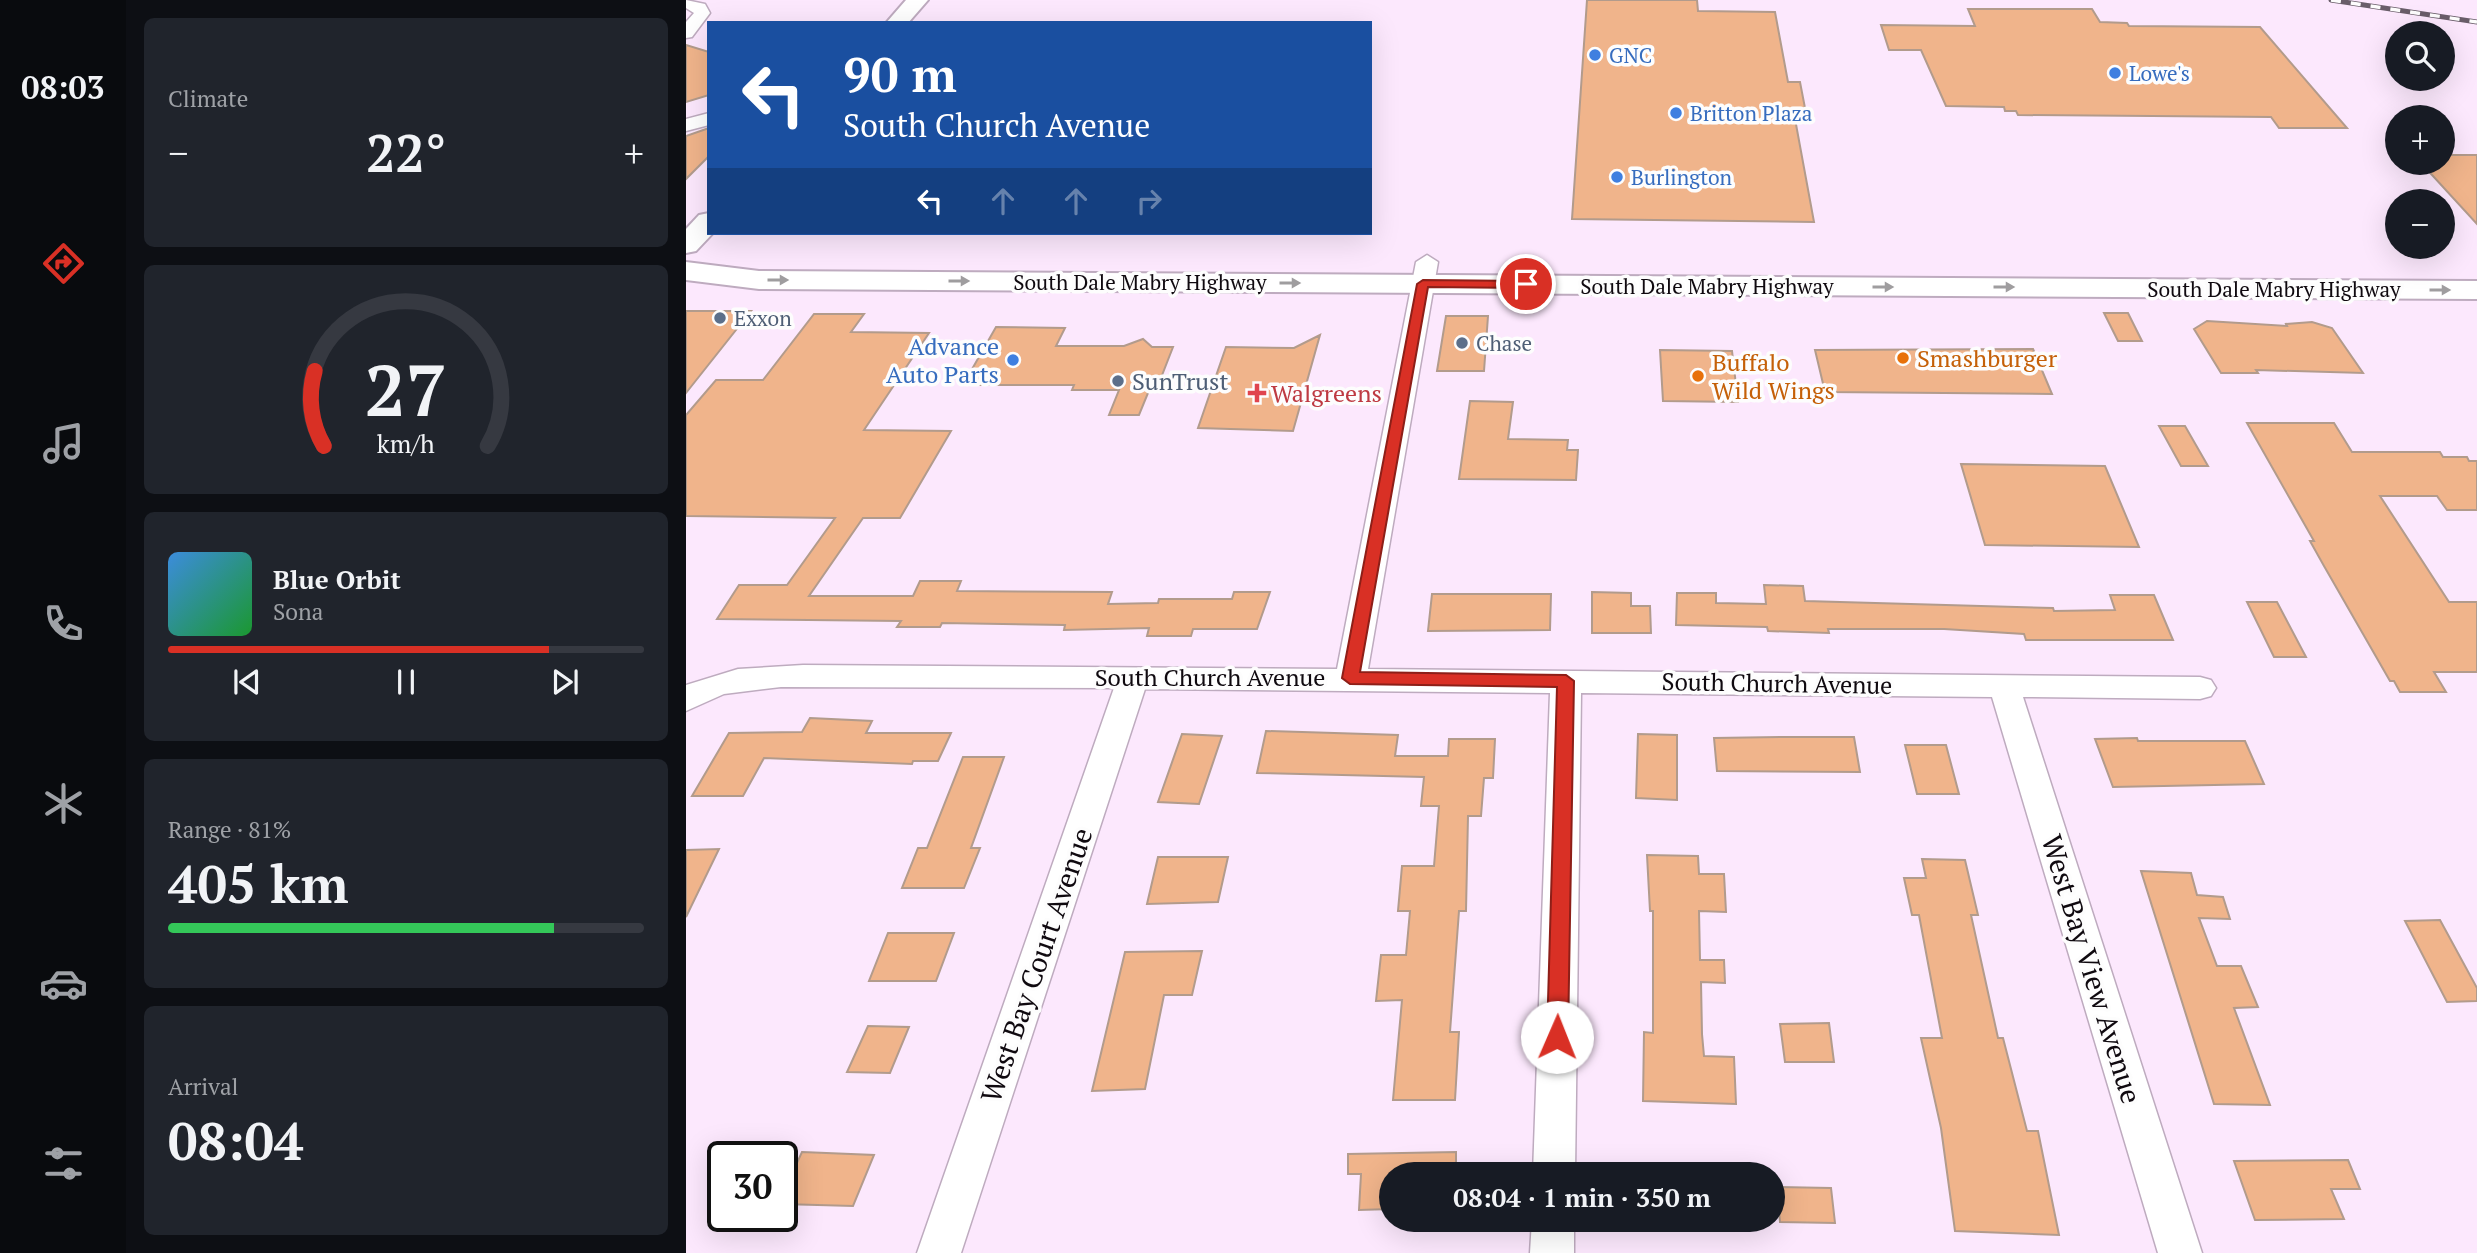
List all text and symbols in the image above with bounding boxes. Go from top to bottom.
map controls [2385,21,2455,259]
button: search [2385,21,2455,91]
text: 90 m [843,41,957,106]
place label: GNC [1609,41,1652,69]
marker: GNC [1587,47,1603,63]
icon: left [728,49,819,140]
place label: Lowe's [2129,59,2190,87]
marker: Lowe's [2107,65,2123,81]
text: 08:03 [21,66,105,108]
text: Climate [168,83,248,114]
place label: Britton Plaza [1690,99,1813,127]
text: South Church Avenue [843,104,1150,146]
marker: Britton Plaza [1668,105,1684,121]
button: + [2385,105,2455,175]
text: 22° [366,118,446,187]
text: − [168,128,188,178]
text: + [624,128,644,178]
place label: Burlington [1631,163,1733,191]
marker: Burlington [1609,169,1625,185]
icon: left [911,182,949,220]
icon: ahead [984,182,1022,220]
icon: ahead [1057,182,1095,220]
icon: right [1130,182,1168,220]
button: − [2385,189,2455,259]
icon: directions [39,239,88,288]
pin [1496,254,1556,314]
icon: arrive [1507,265,1545,303]
street label: South Dale Mabry Highway [1013,268,1267,296]
street label: South Dale Mabry Highway [1580,272,1834,300]
one-way arrow [767,274,789,286]
one-way arrow [948,275,970,287]
street label: South Dale Mabry Highway [2147,275,2401,303]
one-way arrow [1279,277,1301,289]
one-way arrow [1872,281,1894,293]
one-way arrow [1993,281,2015,293]
one-way arrow [2429,284,2451,296]
place label: Exxon [734,304,792,332]
marker: Exxon [712,310,728,326]
place label: Chase [1476,329,1532,357]
place label: Advance Auto Parts [886,330,999,390]
marker: Chase [1454,335,1470,351]
text: 27 [365,340,447,437]
place label: Smashburger [1917,342,2058,374]
place label: Buffalo Wild Wings [1712,346,1835,406]
marker: Smashburger [1895,350,1911,366]
marker: Advance Auto Parts [1005,352,1021,368]
place label: SunTrust [1132,365,1228,397]
marker: Buffalo Wild Wings [1690,368,1706,384]
marker: SunTrust [1110,373,1126,389]
place label: Walgreens [1271,377,1382,409]
marker: Walgreens [1249,385,1265,401]
icon: music [39,419,88,468]
text: km/h [377,426,435,459]
text: Blue Orbit [273,562,401,596]
text: Sona [273,596,323,627]
icon: phone [39,599,88,648]
street label: South Church Avenue [1095,661,1325,693]
icon: previous [228,663,266,701]
icon: pause [387,663,425,701]
icon: next [546,663,584,701]
street label: South Church Avenue [1661,665,1893,701]
icon: climate [39,779,88,828]
text: Range · 81% [168,814,291,845]
street label: West Bay Court Avenue [972,823,1100,1107]
street label: West Bay View Avenue [2033,830,2151,1108]
text: 405 km [168,849,349,918]
icon: car [39,959,88,1008]
position arrow [1520,1000,1594,1074]
text: Arrival [168,1071,239,1102]
text: 08:04 [168,1106,303,1175]
icon: filters [39,1139,88,1188]
speed limit sign: 30 [707,1141,798,1232]
text: 08:04 · 1 min · 350 m [1453,1180,1711,1214]

